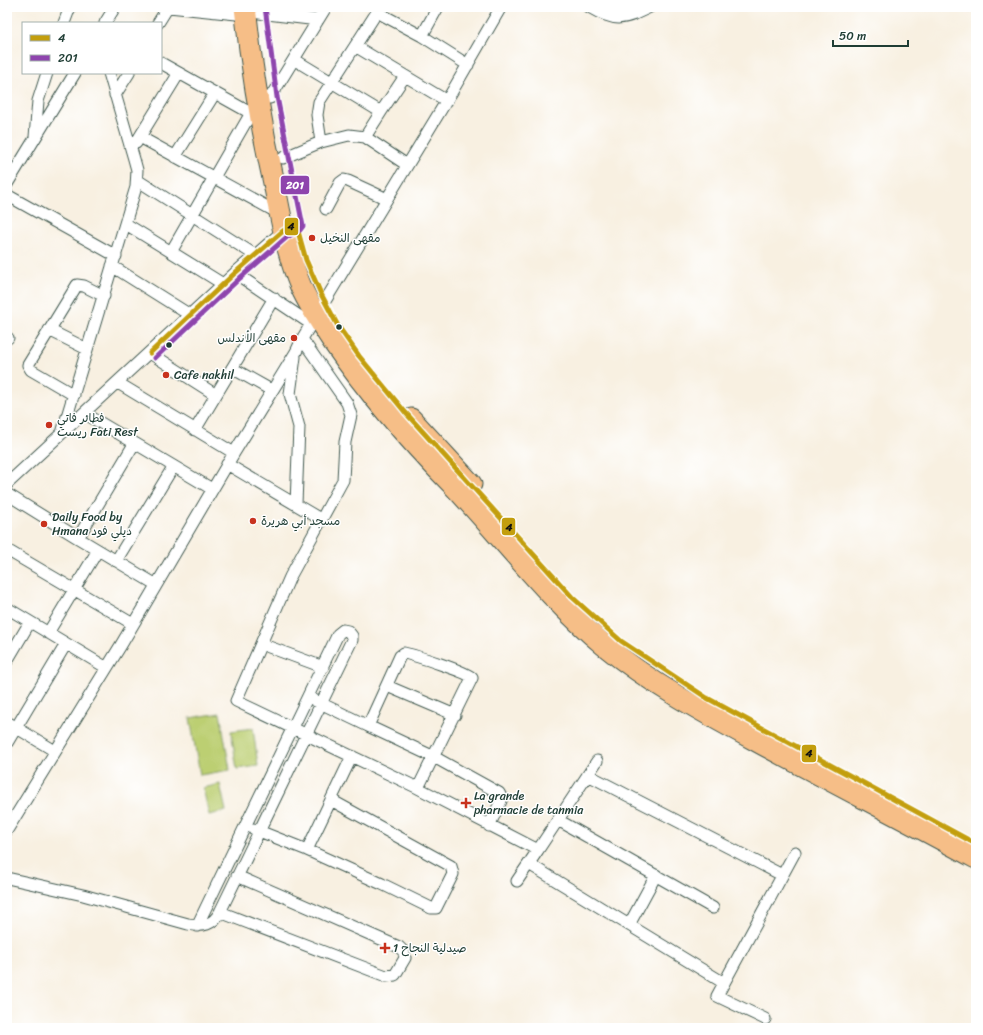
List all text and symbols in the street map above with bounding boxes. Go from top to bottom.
legend [22,22,162,74]
scale bar [833,22,908,48]
text: 50 m [839,25,866,47]
text: 4 [58,27,66,49]
text: 201 [58,47,78,69]
line badge: 201 [280,175,310,195]
text: 201 [285,176,304,195]
line badge: 4 [284,217,299,236]
text: 4 [287,217,295,236]
place label: مقهى النخيل [320,227,380,249]
marker: مقهى النخيل [307,233,317,243]
unlabelled marker [334,322,344,332]
place label: مقهى الأندلس [217,327,286,349]
marker: مقهى الأندلس [289,333,299,343]
unlabelled marker [164,340,174,350]
place label: Cafe nakhil [174,364,235,386]
marker: Cafe nakhil [161,370,171,380]
place label: فطائر فاتي ريست Fati Rest [57,407,139,443]
marker: فطائر فاتي ريست Fati Rest [44,420,54,430]
place label: Daily Food by Hmana ديلي فود [52,506,132,542]
place label: مسجد أبي هريرة [261,510,340,532]
marker: مسجد أبي هريرة [248,516,258,526]
line badge: 4 [501,517,516,536]
text: 4 [505,518,513,537]
marker: Daily Food by Hmana ديلي فود [39,519,49,529]
line badge: 4 [801,744,817,763]
text: 4 [805,744,813,763]
place label: La grande pharmacie de tanmia [473,785,584,821]
marker: La grande pharmacie de tanmia [461,798,471,808]
place label: صيدلية النجاح 1 [393,937,467,959]
marker: صيدلية النجاح 1 [380,943,390,953]

